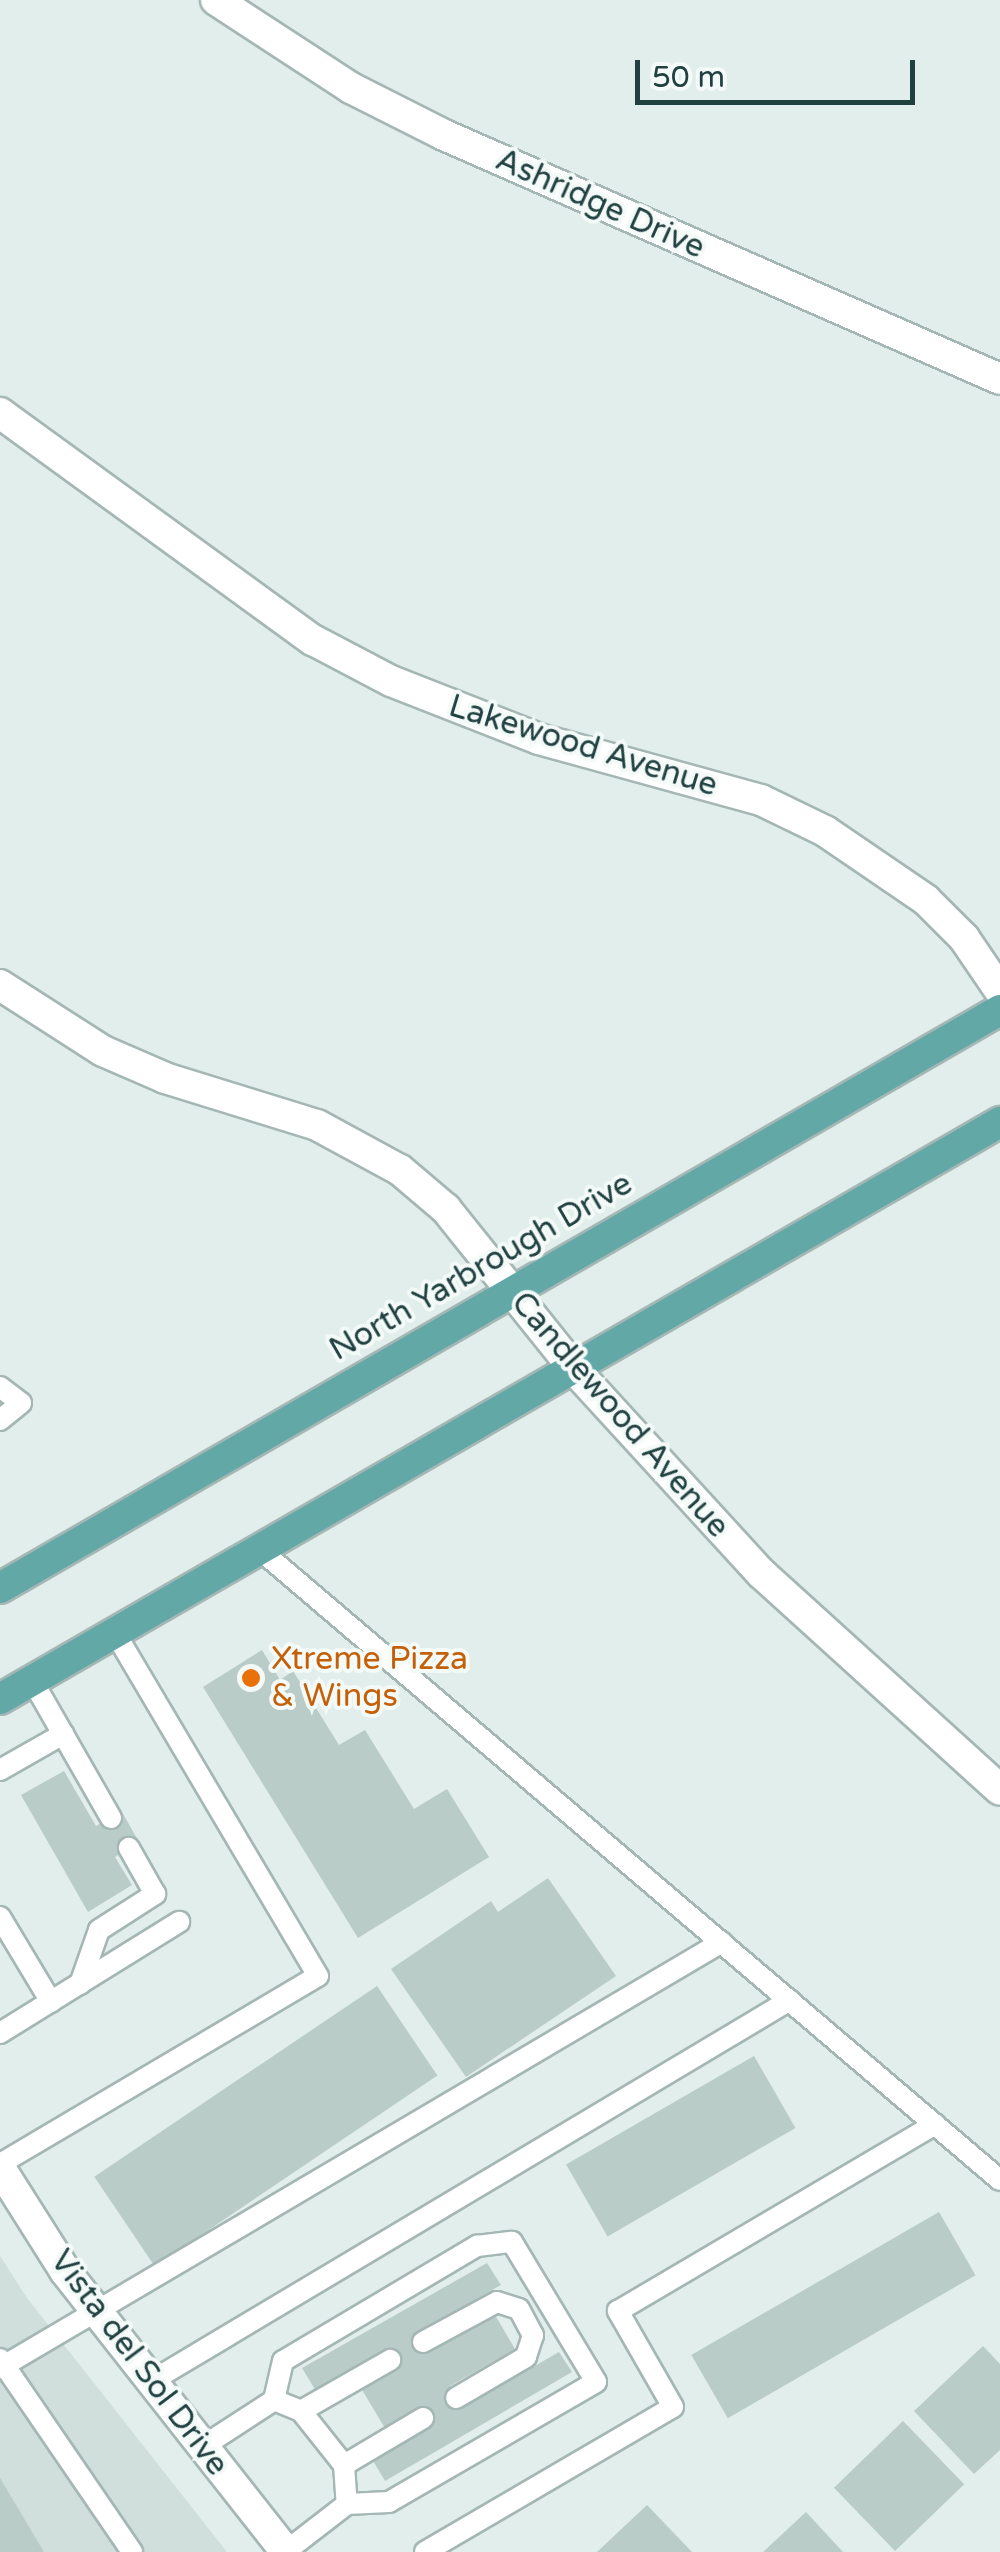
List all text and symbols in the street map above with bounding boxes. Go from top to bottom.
scale bar [640,40,920,102]
text: 50 m [652,59,725,96]
street label: Ashridge Drive [490,141,710,267]
street label: Lakewood Avenue [444,687,722,805]
street label: North Yarbrough Drive [323,1165,639,1369]
street label: Candlewood Avenue [503,1284,737,1546]
place label: Xtreme Pizza & Wings [271,1641,468,1716]
marker: Xtreme Pizza & Wings [240,1667,262,1689]
street label: Vista del Sol Drive [42,2243,236,2483]

